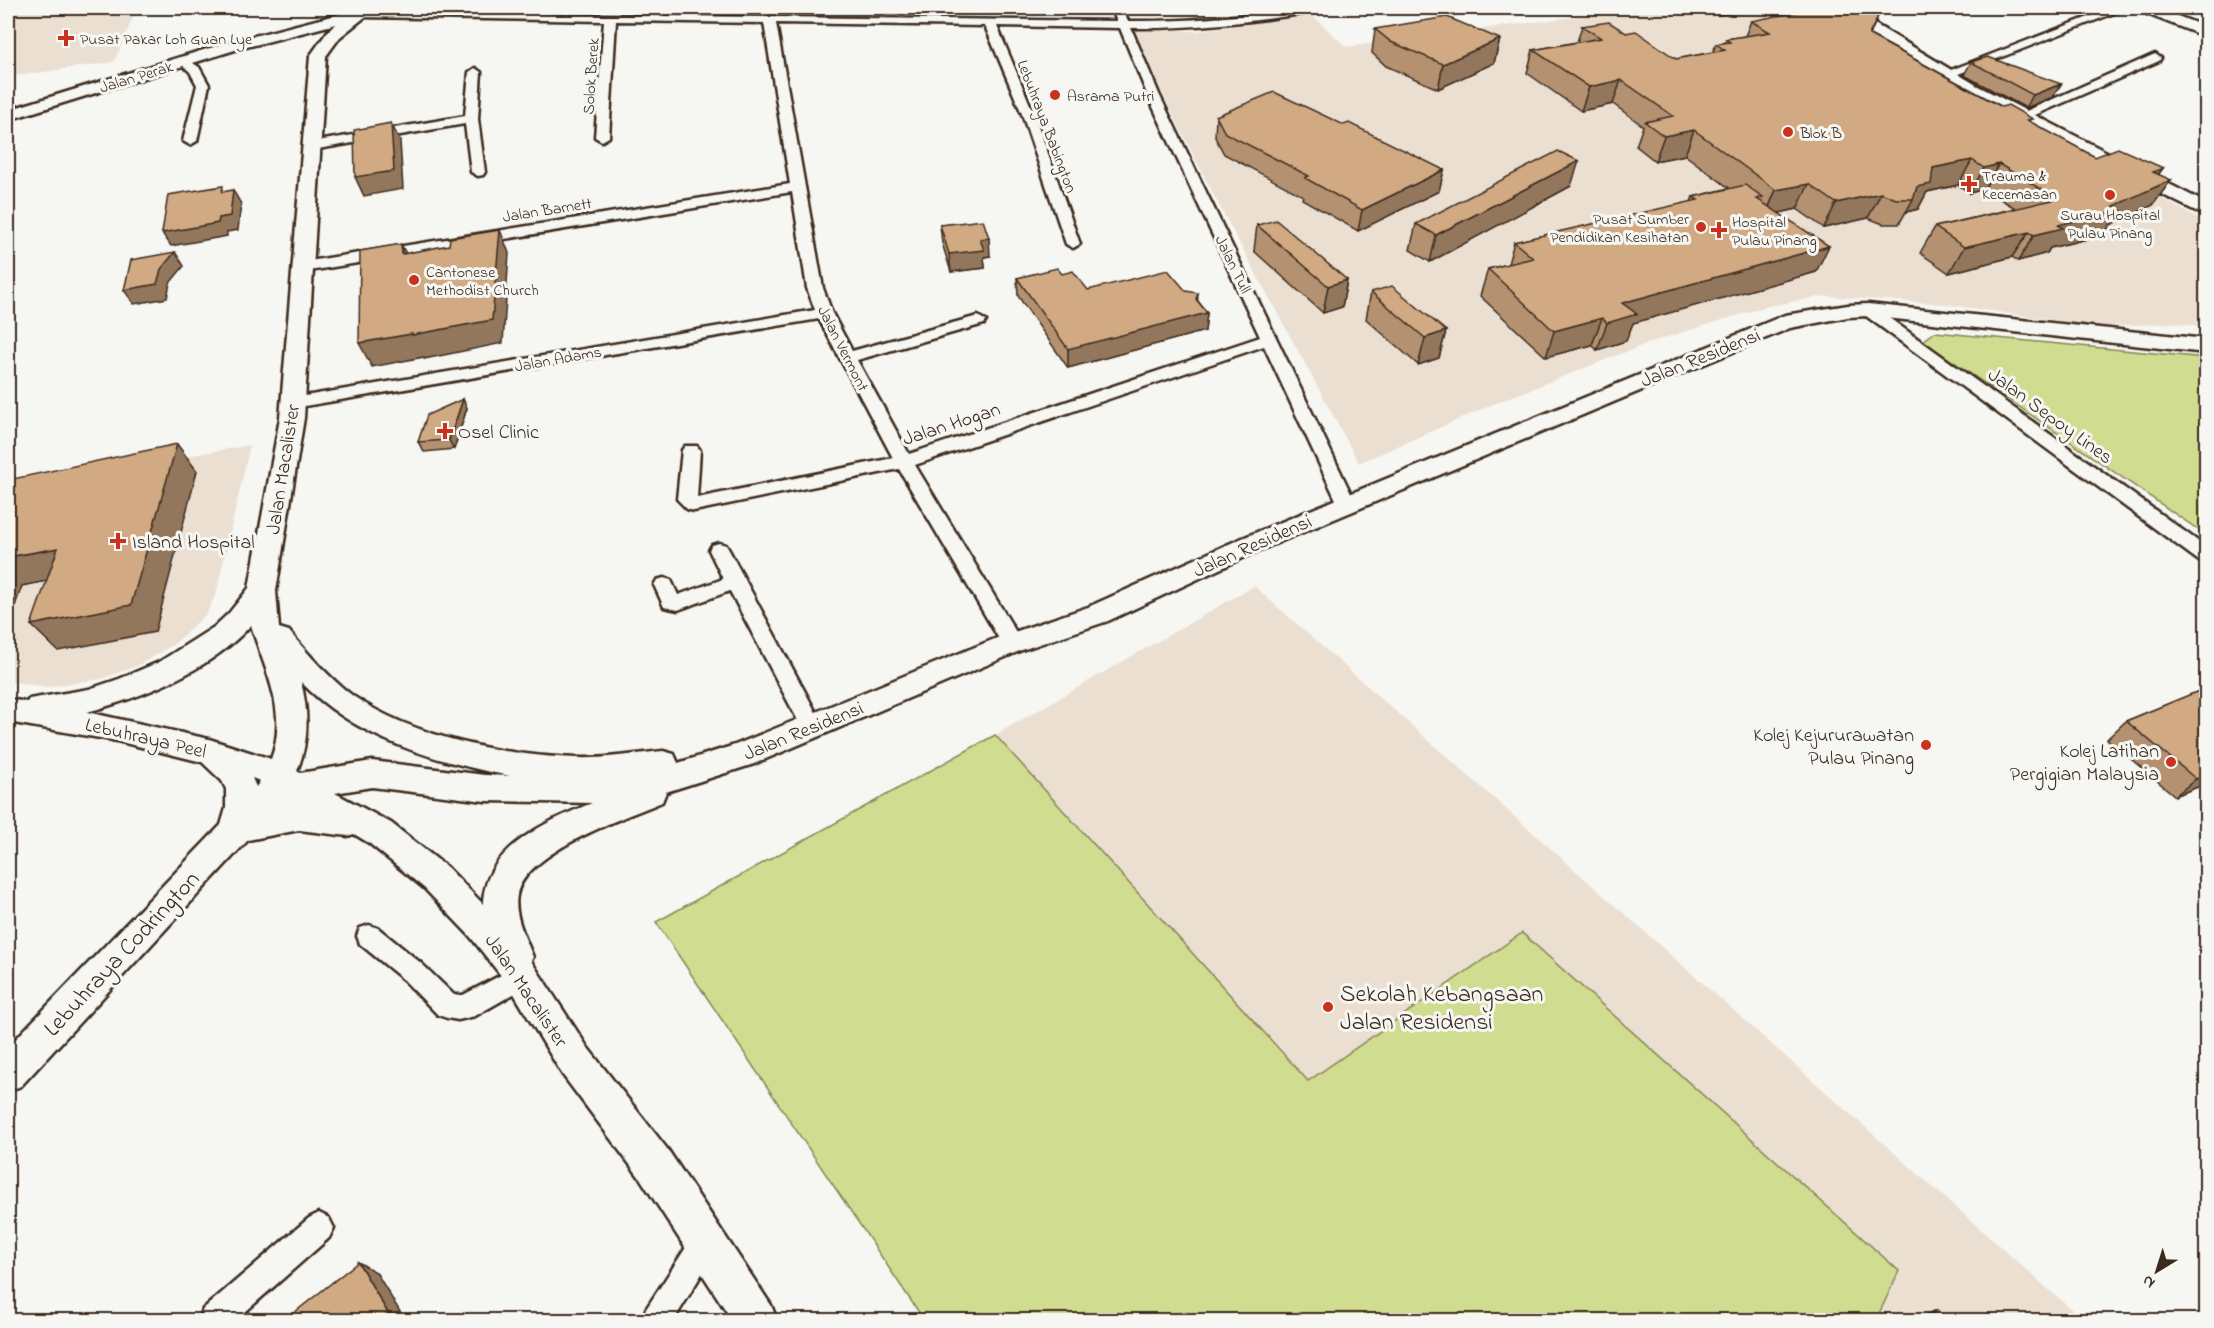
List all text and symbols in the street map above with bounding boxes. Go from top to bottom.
place label: Pusat Pakar Loh Guan Lye [80,28,253,52]
marker: Pusat Pakar Loh Guan Lye [57,29,75,47]
street label: Solok Berek [577,36,607,115]
street label: Jalan Perak [97,55,177,100]
street label: Lebuhraya Babington [1010,57,1083,197]
place label: Asrama Putri [1067,85,1154,109]
marker: Asrama Putri [1048,88,1062,102]
place label: Blok B [1799,122,1842,146]
marker: Blok B [1781,125,1795,139]
place label: Trauma & Kecemasan [1982,165,2057,207]
marker: Trauma & Kecemasan [1960,175,1978,193]
marker: Surau Hospital Pulau Pinang [2103,188,2117,202]
street label: Jalan Barnett [501,192,594,230]
place label: Surau Hospital Pulau Pinang [2060,204,2160,246]
place label: Pusat Sumber Pendidikan Kesihatan [1550,208,1689,250]
place label: Hospital Pulau Pinang [1732,211,1817,253]
marker: Pusat Sumber Pendidikan Kesihatan [1694,220,1708,234]
marker: Hospital Pulau Pinang [1710,221,1728,239]
street label: Jalan Tull [1208,232,1257,298]
place label: Cantonese Methodist Church [426,261,539,303]
marker: Cantonese Methodist Church [407,273,421,287]
street label: Jalan Vermont [810,302,874,396]
street label: Jalan Residensi [1637,322,1765,397]
street label: Jalan Adams [513,341,604,379]
street label: Jalan Sepoy Lines [1981,362,2118,472]
street label: Jalan Hogan [899,396,1005,456]
street label: Jalan Macalister [260,402,309,536]
place label: Osel Clinic [458,419,539,448]
marker: Osel Clinic [436,422,454,440]
street label: Jalan Residensi [1189,508,1317,586]
place label: Island Hospital [132,529,255,558]
marker: Island Hospital [109,532,127,550]
street label: Jalan Residensi [740,695,868,770]
street label: Lebuhraya Peel [82,711,209,767]
place label: Kolej Kejururawatan Pulau Pinang [1753,722,1914,775]
marker: Kolej Kejururawatan Pulau Pinang [1919,738,1933,752]
place label: Kolej Latihan Pergigian Malaysia [2010,738,2159,791]
marker: Kolej Latihan Pergigian Malaysia [2164,755,2178,769]
street label: Lebuhraya Codrington [36,864,210,1046]
street label: Jalan Macalister [476,929,574,1055]
place label: Sekolah Kebangsaan Jalan Residensi [1340,978,1543,1041]
marker: Sekolah Kebangsaan Jalan Residensi [1321,1000,1335,1014]
north arrow [2127,1241,2187,1301]
text: N [2137,1268,2161,1294]

